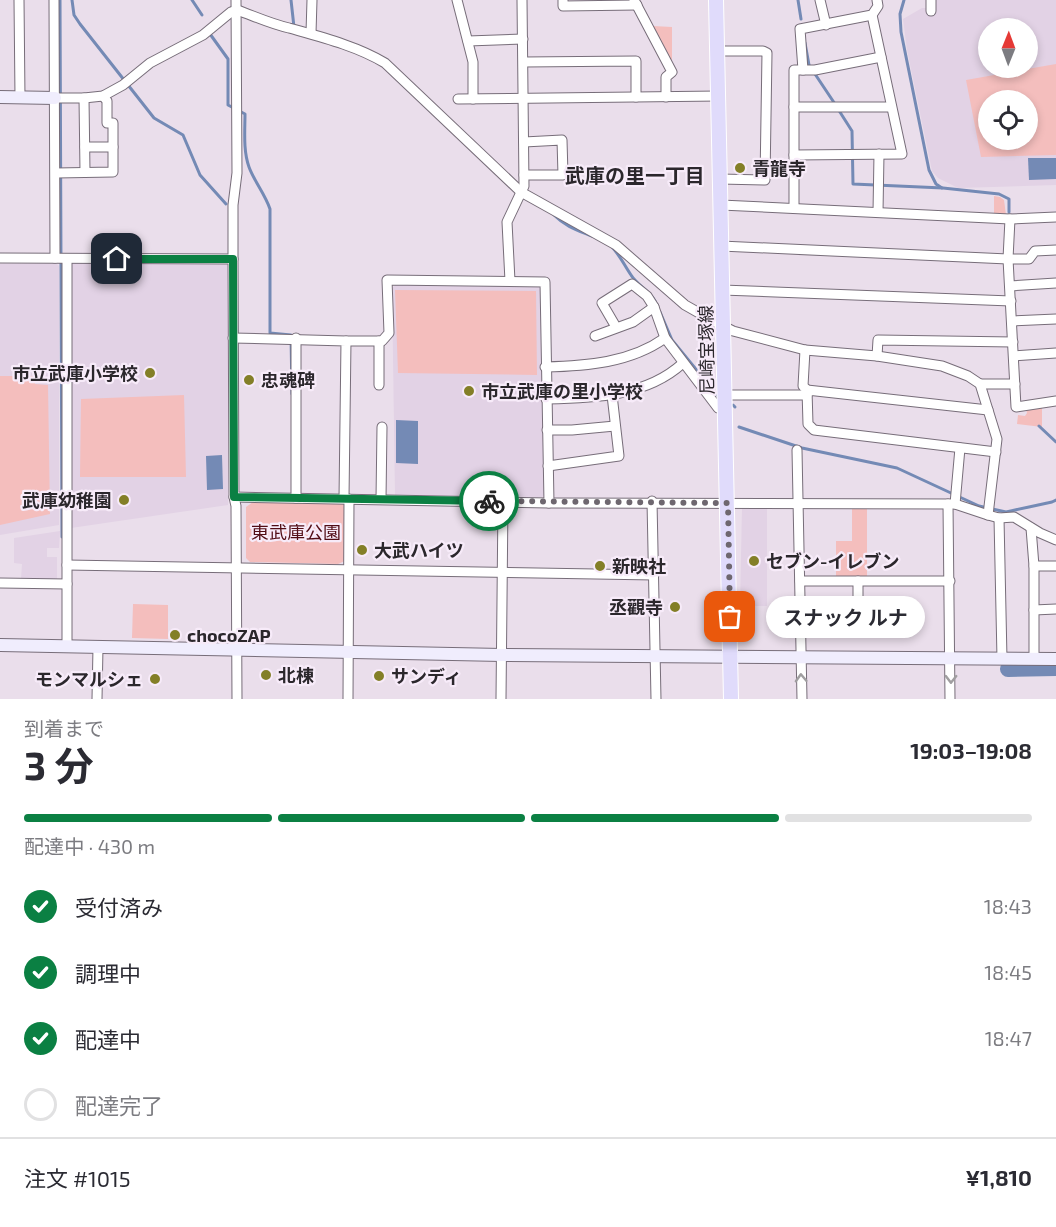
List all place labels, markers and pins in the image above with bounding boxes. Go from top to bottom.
place label: 青龍寺 [752,157,806,179]
marker: 青龍寺 [733,161,747,175]
pin [91,233,142,284]
place label: 市立武庫小学校 [12,362,138,384]
marker: 市立武庫小学校 [143,366,157,380]
place label: 忠魂碑 [261,369,315,391]
marker: 忠魂碑 [242,373,256,387]
place label: 市立武庫の里小学校 [481,380,643,402]
marker: 市立武庫の里小学校 [462,384,476,398]
place label: 武庫幼稚園 [22,489,112,511]
marker: 武庫幼稚園 [117,493,131,507]
place label: 大武ハイツ [374,539,464,561]
marker: 大武ハイツ [355,543,369,557]
place label: セブン-イレブン [766,550,899,572]
marker: セブン-イレブン [747,554,761,568]
place label: 新映社 [612,555,666,577]
marker: 新映社 [593,559,607,573]
pin [704,591,755,642]
place label: 丞觀寺 [609,596,663,618]
callout: スナック ルナ [766,596,925,638]
marker: 丞觀寺 [668,600,682,614]
place label: chocoZAP [187,624,271,646]
marker: chocoZAP [168,628,182,642]
place label: 北棟 [278,664,314,686]
place label: サンディ [391,665,462,687]
place label: モンマルシェ [35,668,143,690]
marker: 北棟 [259,668,273,682]
marker: サンディ [372,669,386,683]
marker: モンマルシェ [148,672,162,686]

